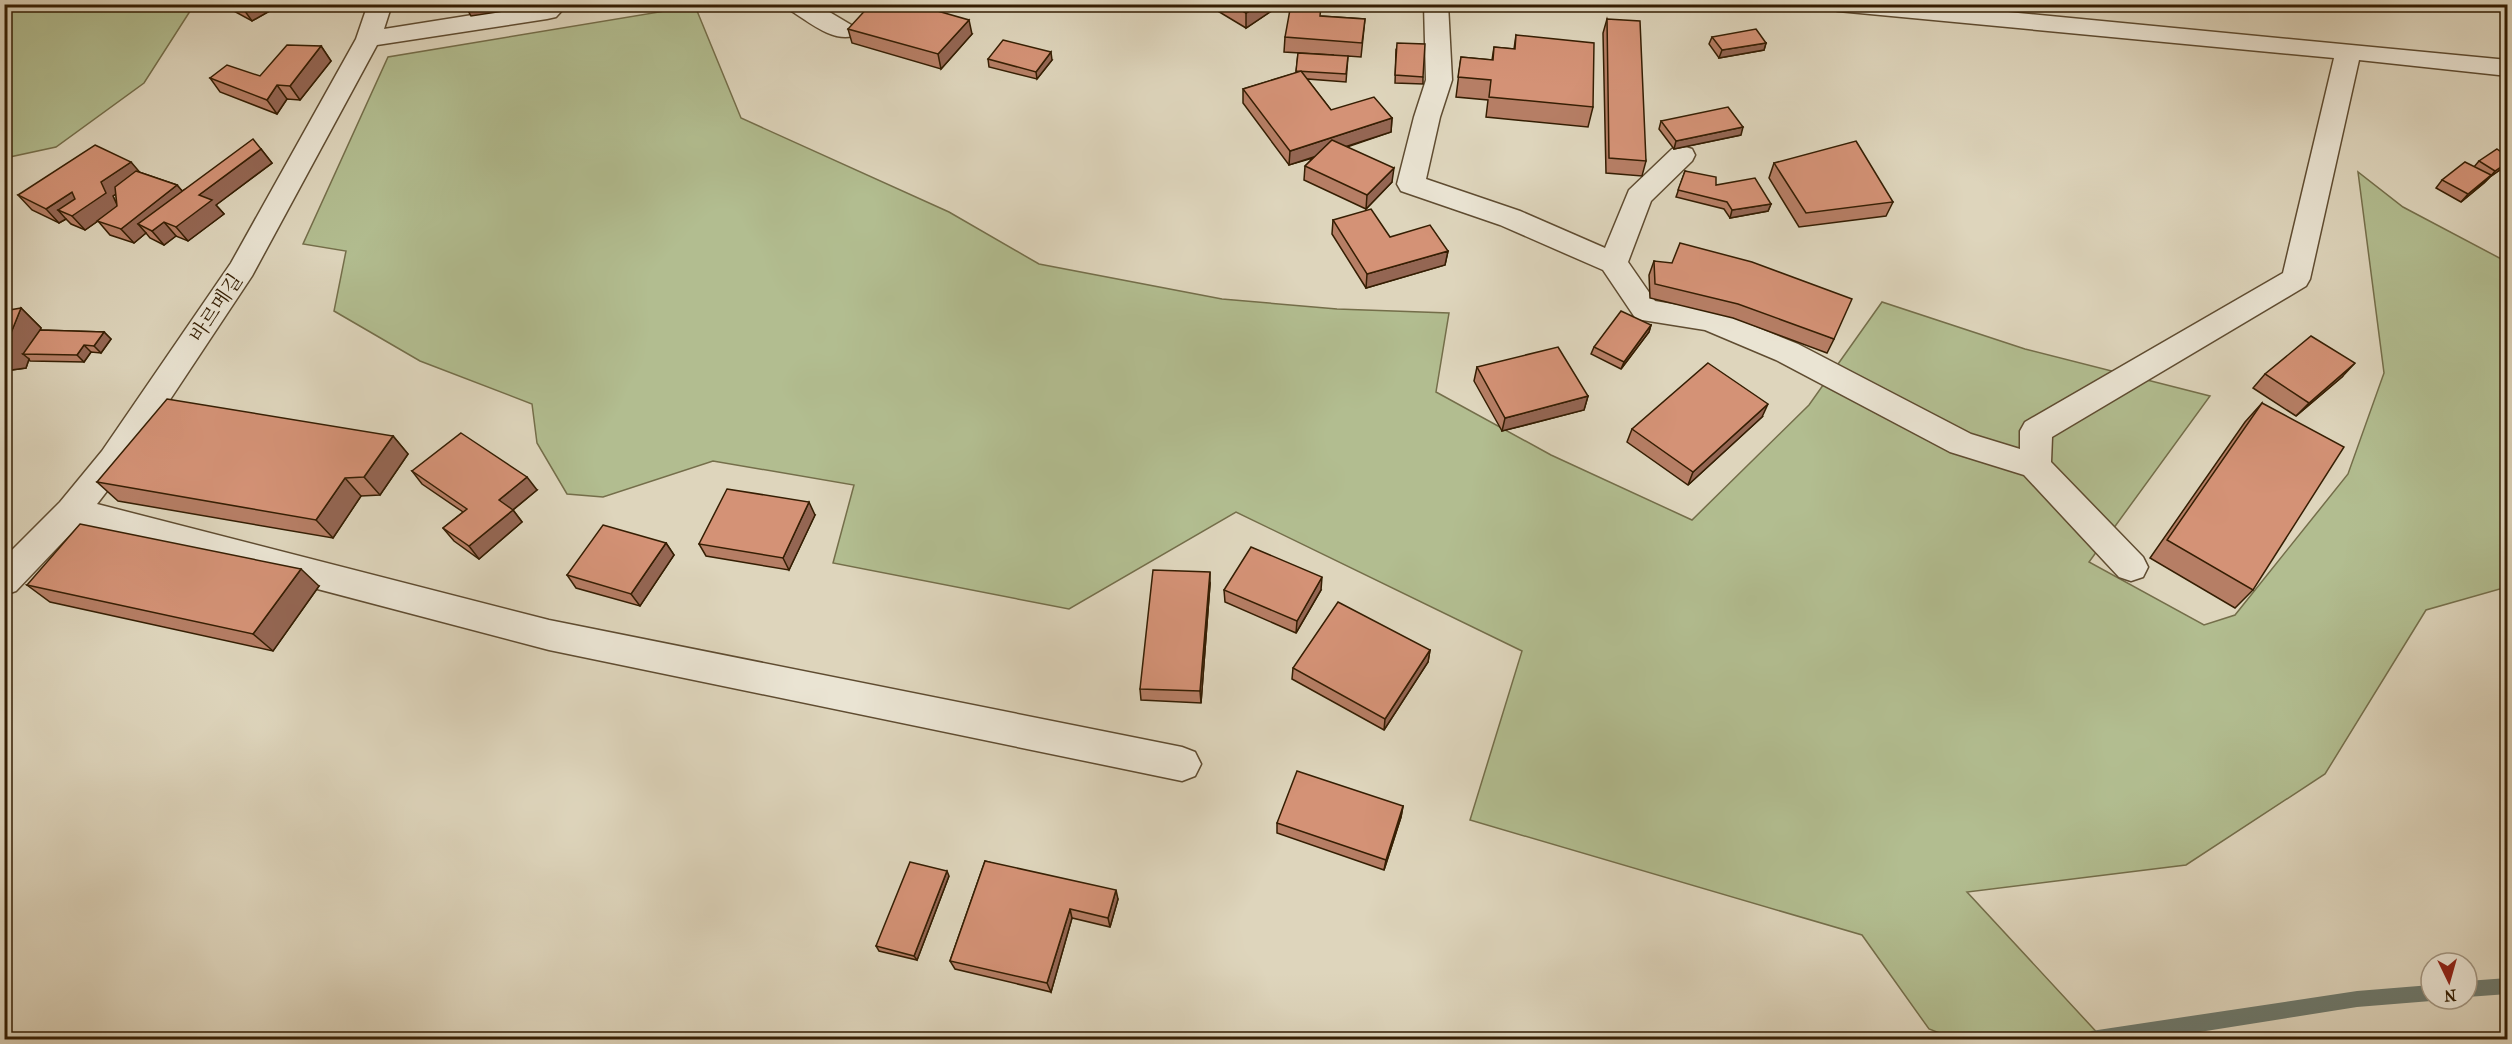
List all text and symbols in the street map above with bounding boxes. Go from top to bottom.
street label: 바르메길 [185,270,247,346]
north arrow [2419,951,2479,1011]
text: N [2443,985,2457,1006]

